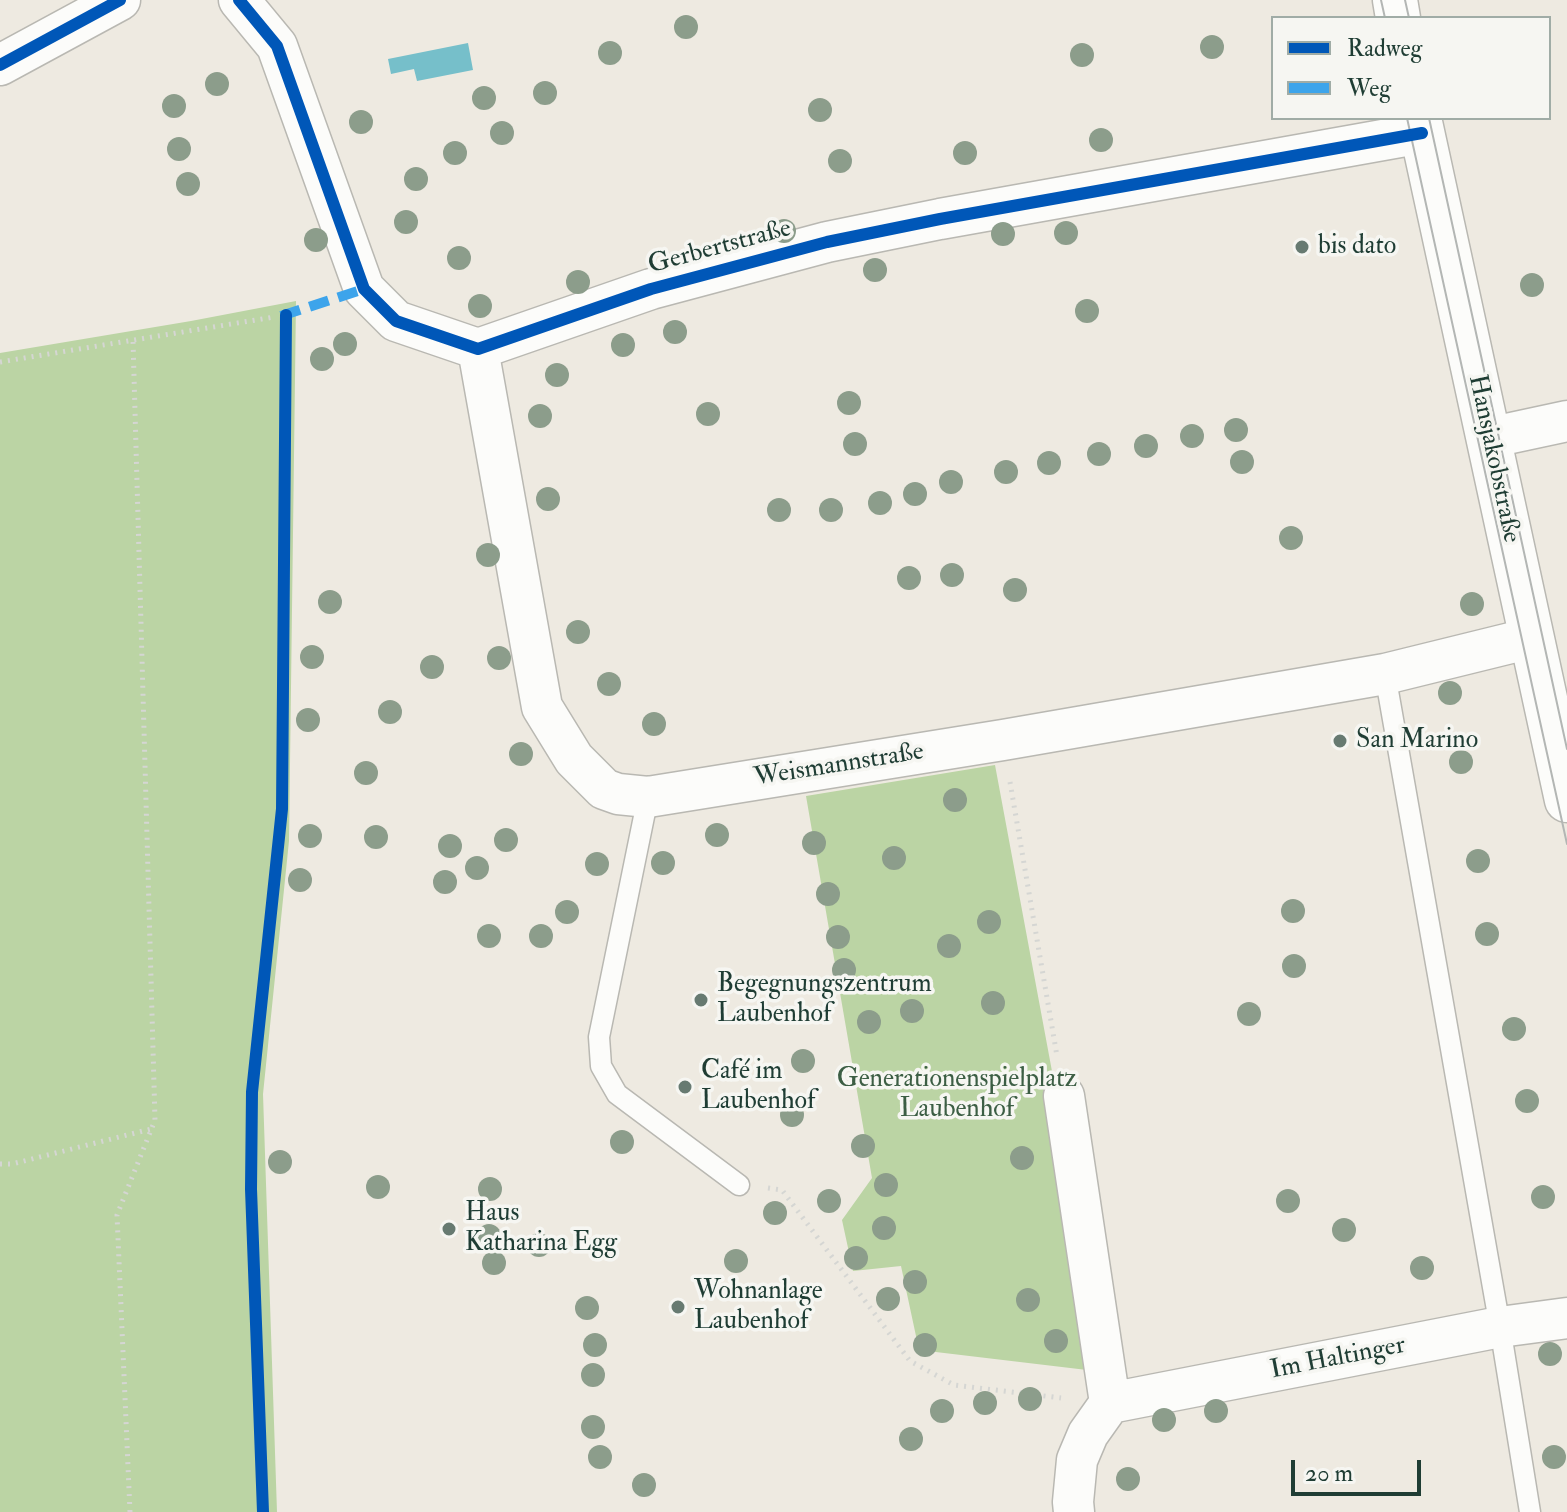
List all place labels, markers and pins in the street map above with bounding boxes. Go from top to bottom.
place label: bis dato [1318,231,1396,263]
marker: bis dato [1293,238,1311,256]
place label: San Marino [1356,725,1478,757]
marker: San Marino [1331,732,1349,750]
place label: Begegnungszentrum Laubenhof [717,969,932,1030]
marker: Begegnungszentrum Laubenhof [692,991,710,1009]
place label: Café im Laubenhof [701,1056,816,1118]
marker: Café im Laubenhof [676,1078,694,1096]
place label: Haus Katharina Egg [465,1198,617,1260]
marker: Haus Katharina Egg [440,1220,458,1238]
place label: Wohnanlage Laubenhof [694,1276,823,1338]
marker: Wohnanlage Laubenhof [669,1298,687,1316]

